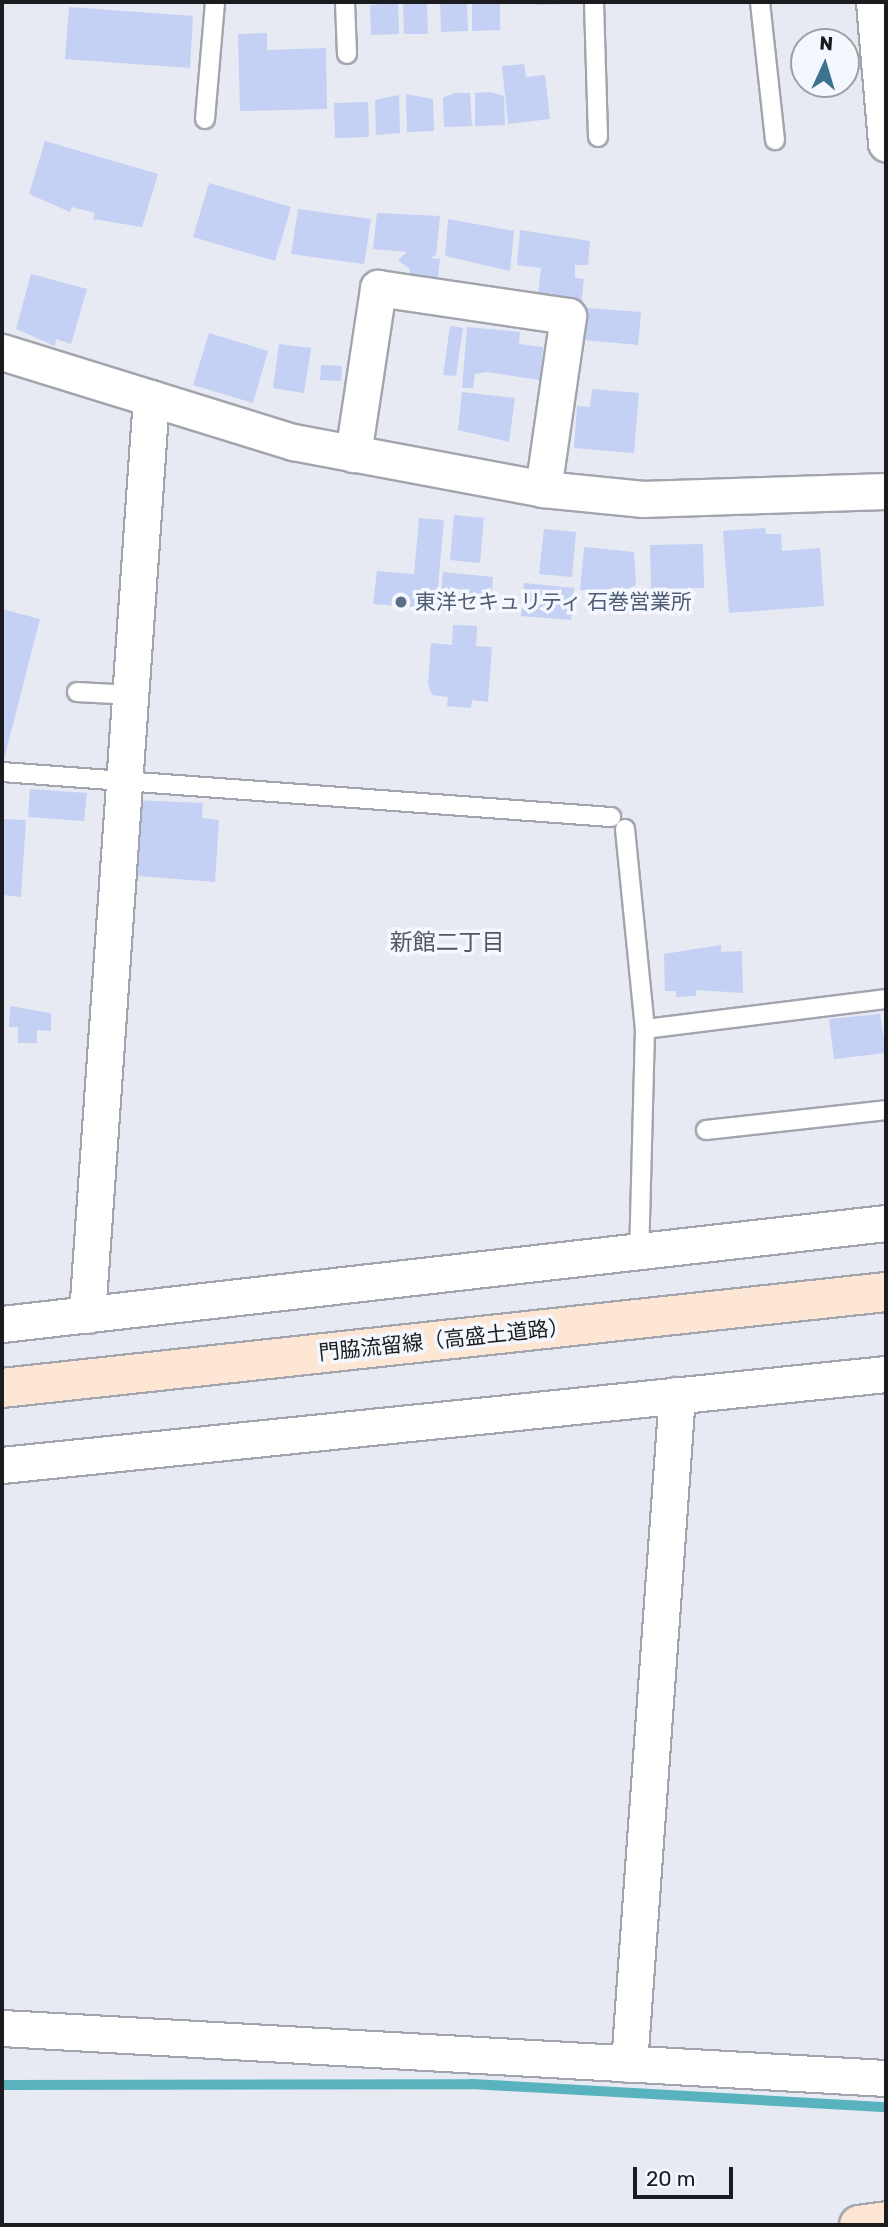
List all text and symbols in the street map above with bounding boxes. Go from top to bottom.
north arrow [790,28,860,98]
text: N [819,32,834,55]
place label: 東洋セキュリティ 石巻営業所 [415,589,693,615]
marker: 東洋セキュリティ 石巻営業所 [393,594,409,610]
district label: 新館二丁目 [390,928,504,956]
street label: 門脇流留線（高盛土道路） [317,1314,571,1366]
scale bar [636,2154,736,2198]
text: 20 m [646,2166,695,2191]

